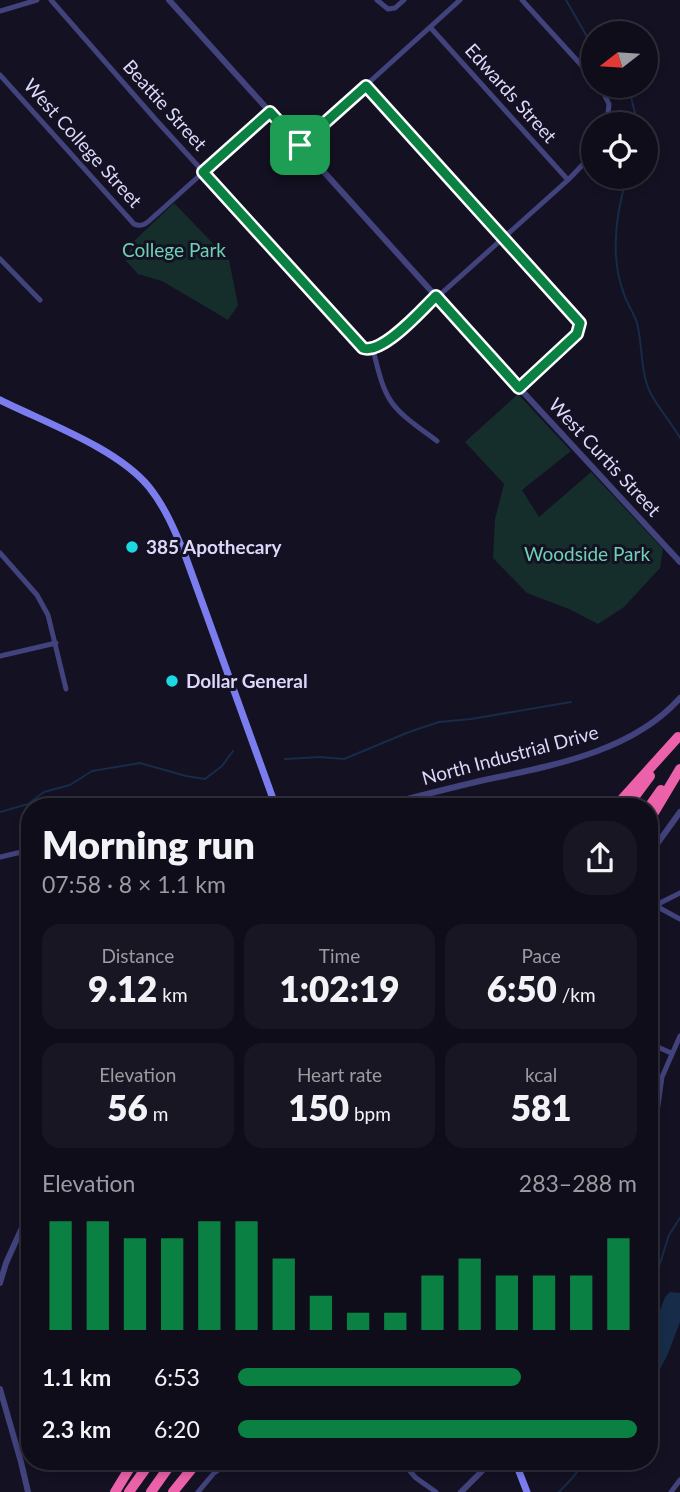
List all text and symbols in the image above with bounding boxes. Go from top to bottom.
north arrow [581,21,658,98]
map controls [581,21,658,189]
street label: Edwards Street [461,38,562,147]
street label: Beattie Street [119,55,212,155]
street label: West College Street [19,73,147,212]
button: locate [581,112,658,189]
pin [270,115,330,175]
icon: arrive [281,126,319,164]
park label: College Park [122,238,226,261]
street label: West Curtis Street [545,393,666,521]
place label: 385 Apothecary [146,535,283,558]
marker: 385 Apothecary [124,539,140,555]
park label: Woodside Park [524,542,650,565]
place label: Dollar General [186,669,308,692]
marker: Dollar General [164,673,180,689]
street label: North Industrial Drive [419,720,601,789]
text: Morning run [42,821,255,867]
button: share [563,821,637,895]
text: 07:58 · 8 × 1.1 km [42,870,226,898]
text: Distance [101,944,174,967]
text: Time [319,944,360,967]
text: Pace [521,944,561,967]
text: 9.12 [88,967,157,1009]
text: 1:02:19 [279,967,400,1009]
text: 6:50 [487,967,557,1009]
text: km [157,983,188,1006]
text: /km [557,983,596,1006]
text: Elevation [99,1063,176,1086]
text: Heart rate [297,1063,382,1086]
text: kcal [525,1063,557,1086]
text: 56 [107,1086,148,1128]
text: 150 [288,1086,349,1128]
text: 581 [511,1086,572,1128]
text: m [148,1102,168,1125]
text: bpm [349,1102,391,1125]
text: Elevation [42,1169,135,1197]
text: 283–288 m [519,1169,637,1197]
text: 1.1 km [42,1363,111,1391]
text: 6:53 [154,1363,200,1391]
text: 2.3 km [42,1415,111,1443]
text: 6:20 [154,1415,200,1443]

